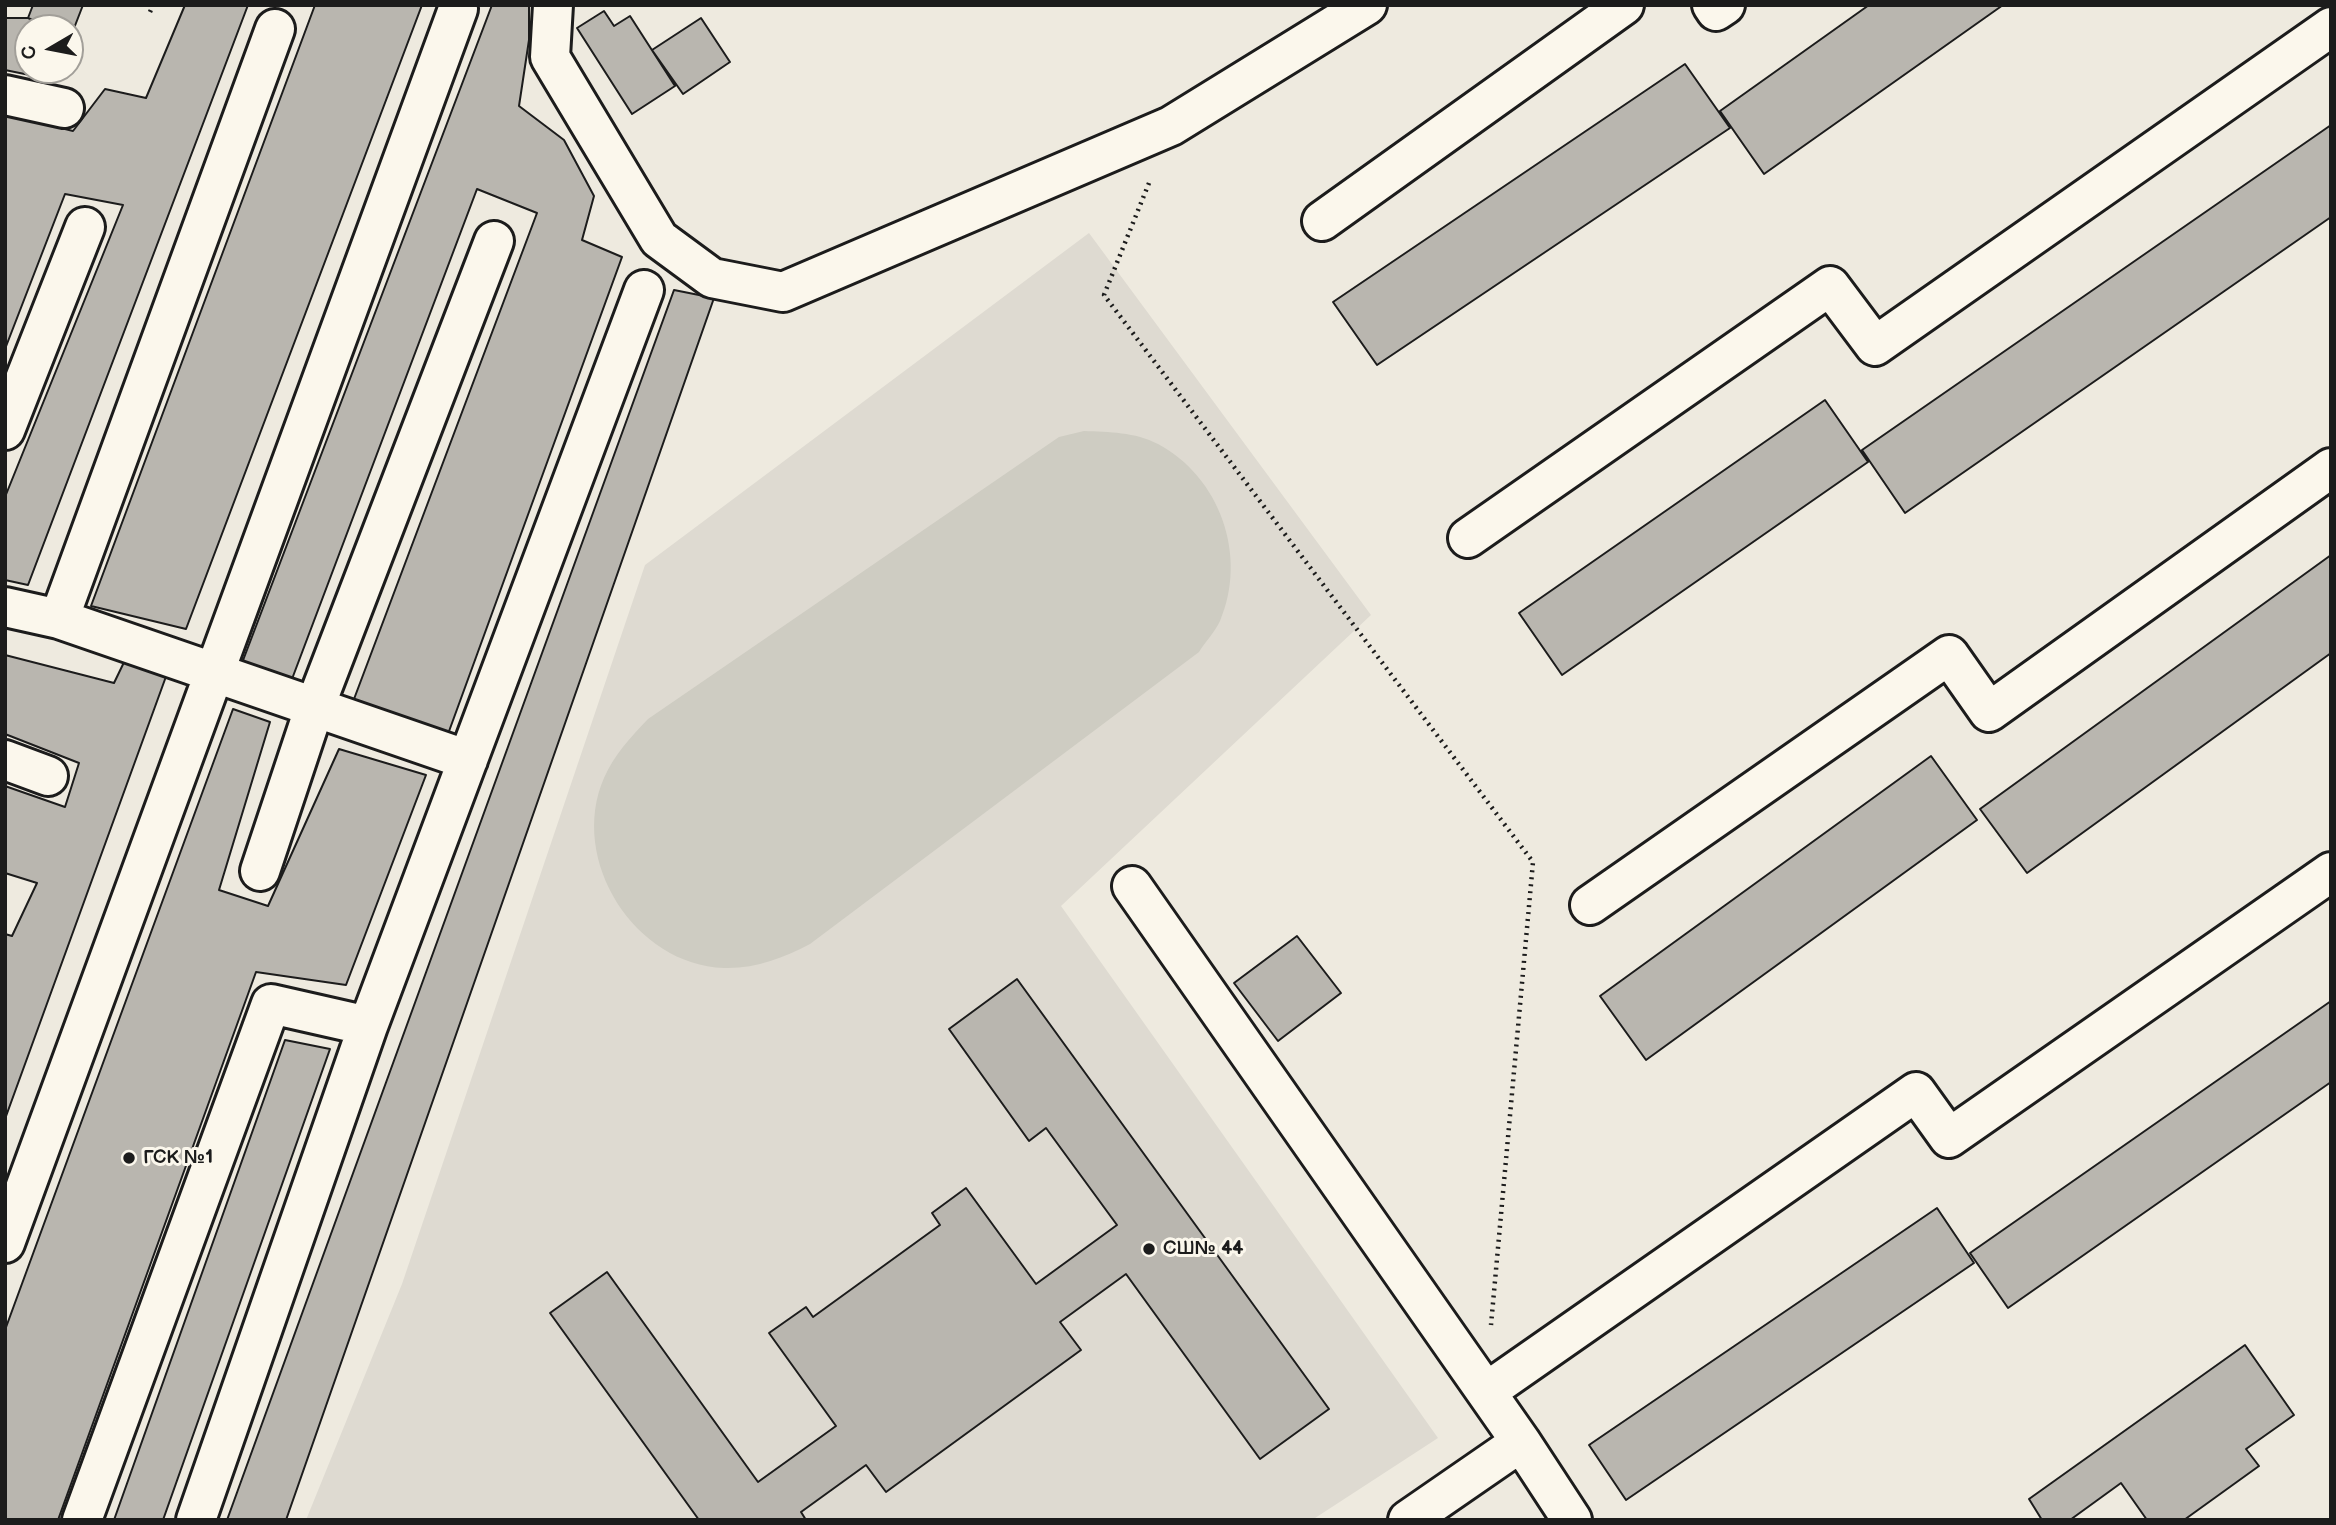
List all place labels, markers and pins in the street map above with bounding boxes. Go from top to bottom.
place label: ГСК №1 [143,1147,213,1169]
marker: ГСК №1 [121,1150,137,1166]
place label: СШ№ 44 [1163,1238,1244,1260]
marker: СШ№ 44 [1141,1241,1157,1257]

